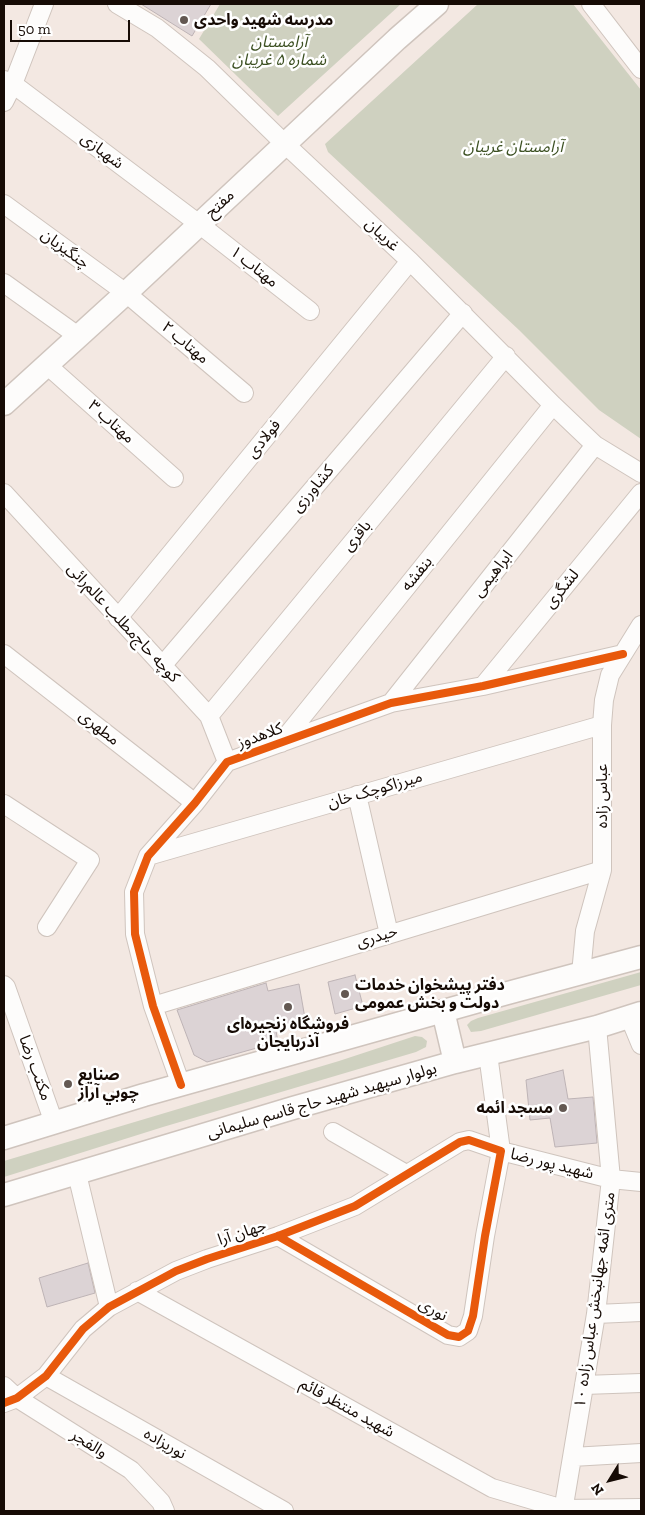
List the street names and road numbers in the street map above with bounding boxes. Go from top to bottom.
street label: شهبازی [77,129,127,173]
street label: مفتح [202,186,238,222]
street label: غریبان [361,214,403,256]
street label: چنگیزیان [37,225,93,273]
street label: مهتاب ۱ [226,242,282,292]
street label: مهتاب ۲ [157,318,213,368]
street label: مهتاب ۳ [84,396,138,448]
street label: فولادی [243,416,285,462]
street label: کشاورزی [288,461,338,517]
street label: باقری [339,517,375,555]
street label: ابراهیمی [469,547,517,601]
street label: بنفشه [397,553,437,595]
street label: کوچه حاج‌مطلب عالم‌رائی [63,559,183,687]
street label: لشگری [541,566,583,612]
street label: مطهری [75,706,123,750]
street label: کلاهدوز [235,719,285,753]
street label: عباس زاده [592,764,612,828]
street label: میرزاکوچک خان [325,767,425,813]
street label: حیدری [354,922,400,952]
street label: مکتب رضا [14,1033,56,1103]
street label: بولوار سپهبد شهید حاج قاسم سلیمانی [205,1059,439,1143]
street label: شهید پور رضا [508,1144,596,1184]
street label: ۱۰ متری ائمه جهانبخش عباس زاده [570,1191,620,1409]
street label: جهان آرا [215,1216,269,1250]
street label: نوری [415,1294,451,1326]
street label: شهید منتظر قائم [296,1374,398,1442]
street label: نوریزاده [140,1424,190,1464]
street label: والفجر [67,1425,111,1463]

